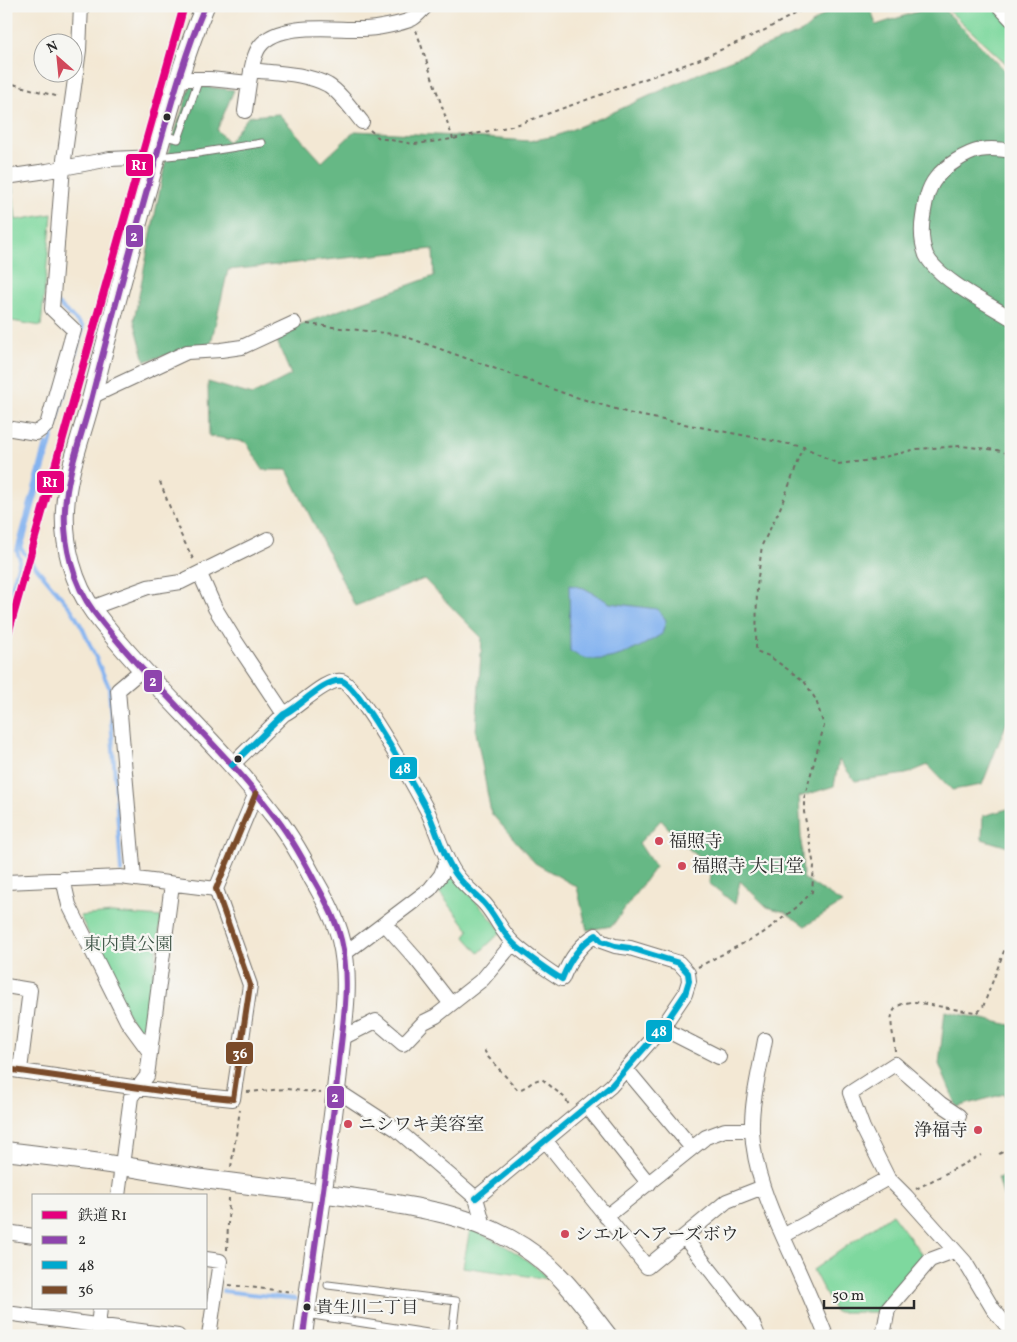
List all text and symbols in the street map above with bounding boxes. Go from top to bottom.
north arrow [32,32,82,82]
text: N [44,37,62,59]
unlabelled marker [162,112,172,122]
line badge: R1 [125,153,154,177]
text: R1 [131,157,147,176]
line badge: 2 [125,224,144,248]
text: 2 [130,228,138,247]
line badge: R1 [36,470,65,494]
text: R1 [42,474,58,493]
line badge: 2 [143,669,163,693]
text: 2 [149,673,157,692]
unlabelled marker [233,754,243,764]
line badge: 48 [389,756,418,780]
text: 48 [395,760,411,779]
place label: 福照寺 [669,830,723,855]
marker: 福照寺 [653,835,665,847]
place label: 福照寺 大日堂 [692,855,804,880]
marker: 福照寺 大日堂 [676,860,688,872]
park label: 東内貴公園 [83,933,173,958]
line badge: 48 [645,1019,673,1043]
text: 48 [651,1023,667,1042]
line badge: 36 [225,1041,254,1065]
text: 36 [233,1045,248,1064]
line badge: 2 [326,1085,345,1109]
text: 2 [331,1089,339,1108]
place label: ニシワキ美容室 [358,1113,484,1138]
marker: ニシワキ美容室 [342,1118,354,1130]
place label: 浄福寺 [914,1119,968,1144]
marker: 浄福寺 [972,1124,984,1136]
legend [32,1194,208,1310]
text: 鉄道 R1 [78,1206,127,1227]
place label: シエル ヘアーズボウ [575,1223,739,1248]
marker: シエル ヘアーズボウ [559,1228,571,1240]
text: 2 [78,1230,86,1251]
text: 48 [78,1256,94,1277]
scale bar [824,1277,914,1309]
text: 36 [78,1280,93,1301]
text: 50 m [832,1286,864,1307]
place label: 貴生川二丁目 [316,1297,418,1320]
marker: 貴生川二丁目 [302,1302,312,1312]

